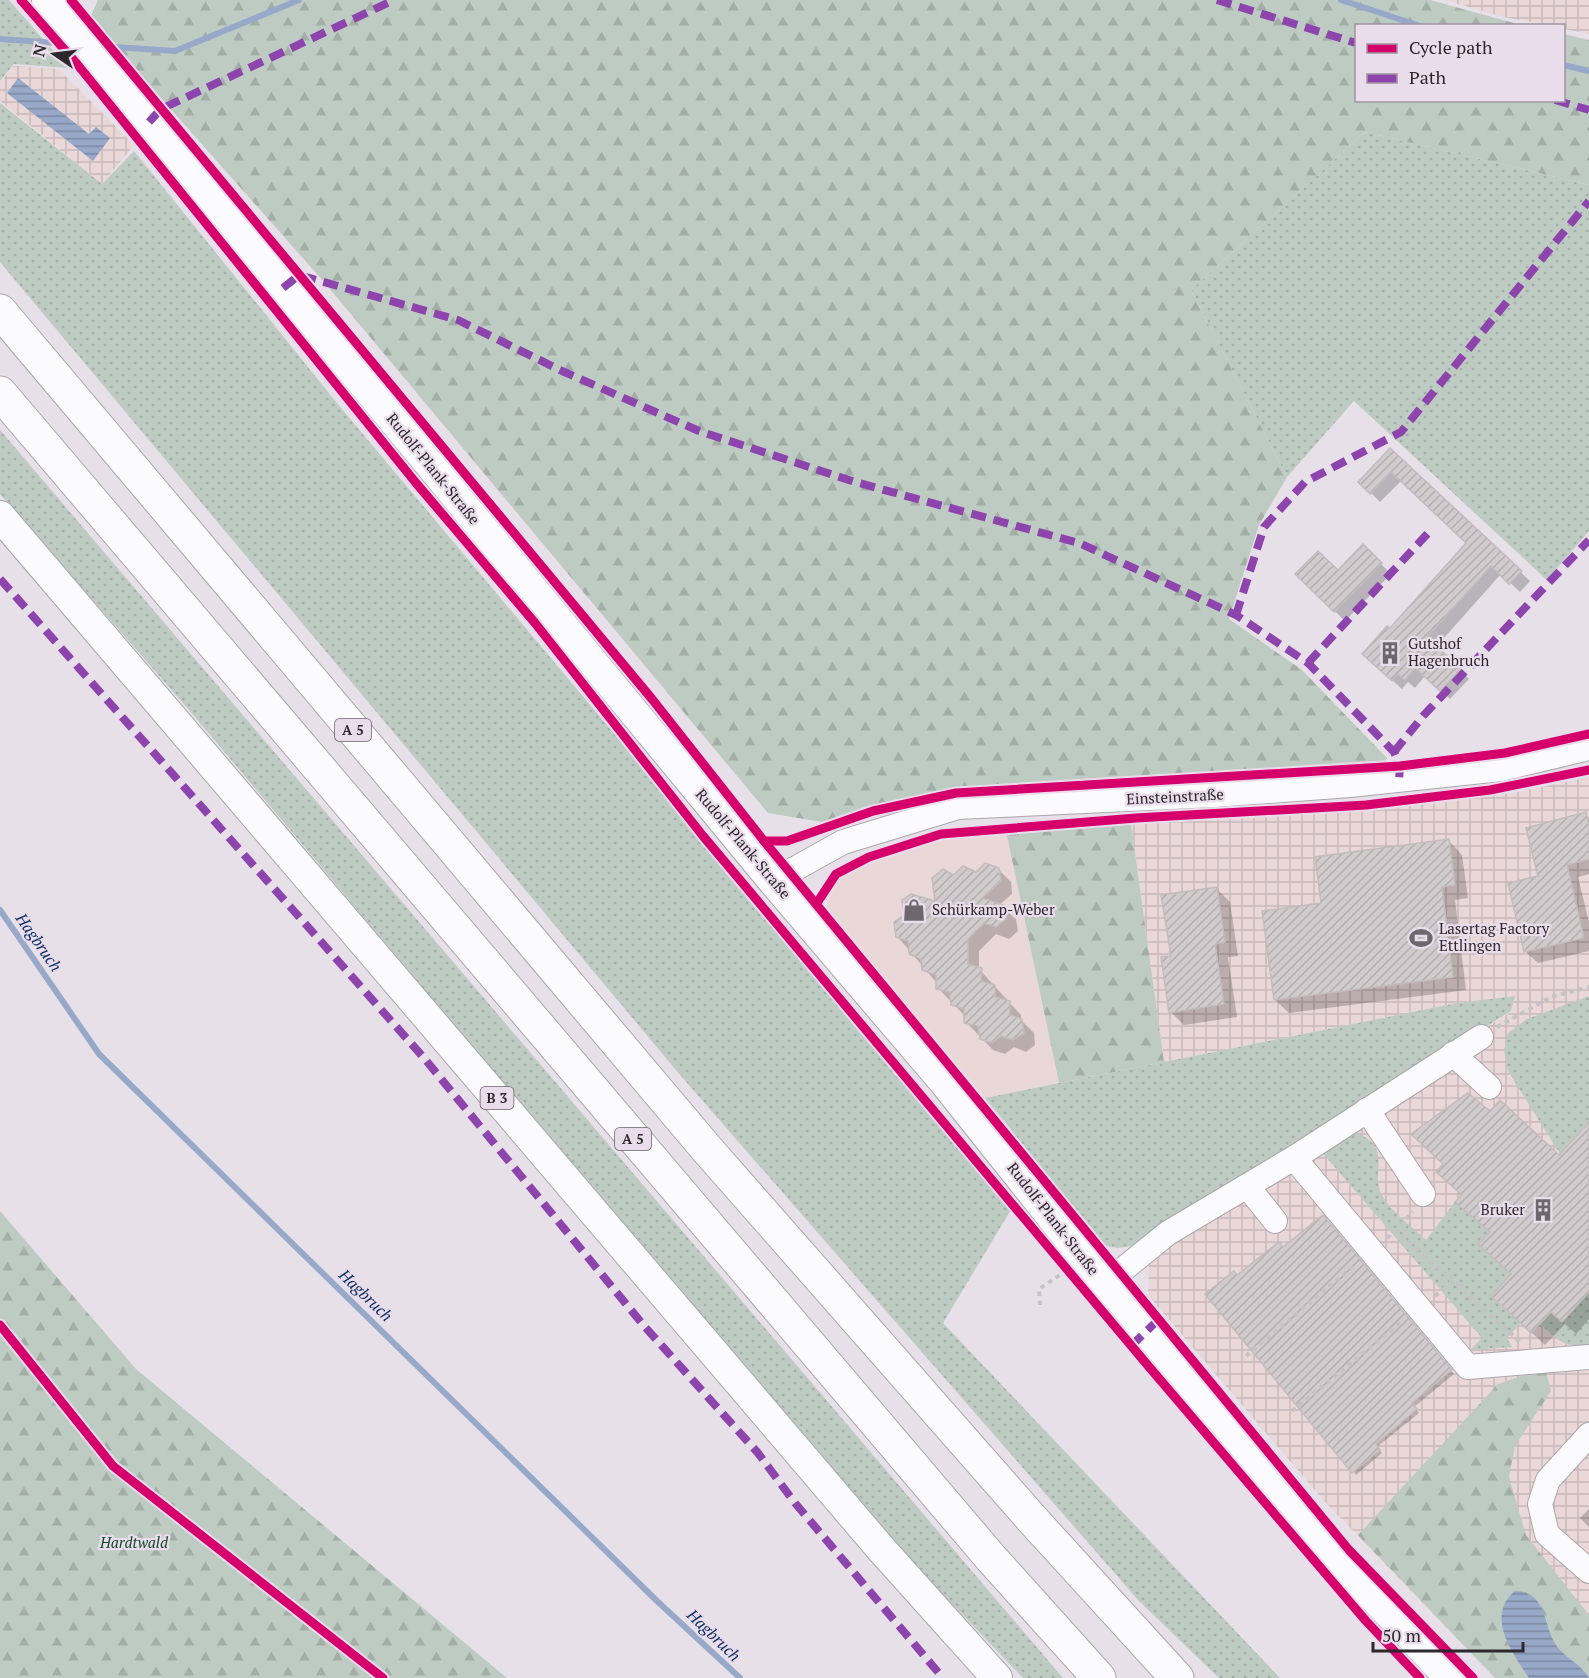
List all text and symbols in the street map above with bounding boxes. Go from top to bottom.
north arrow [24,24,84,84]
legend [1355,24,1565,102]
text: Cycle path [1409,35,1493,59]
text: N [27,42,52,59]
text: Path [1409,65,1446,89]
street label: Rudolf-Plank-Straße [383,409,485,528]
place label: Gutshof Hagenbruch [1408,633,1489,670]
building icon: Gutshof Hagenbruch [1377,640,1403,666]
road number: A 5 [335,719,371,741]
street label: Einsteinstraße [1126,783,1224,809]
street label: Rudolf-Plank-Straße [692,784,796,903]
shop icon: Schürkamp-Weber [901,897,927,923]
place label: Schürkamp-Weber [932,899,1055,919]
water label: Hagbruch [10,908,67,976]
place label: Lasertag Factory Ettlingen [1439,918,1550,955]
sports icon: Lasertag Factory Ettlingen [1408,925,1434,951]
road number: B 3 [480,1087,514,1109]
road number: A 5 [615,1128,651,1150]
street label: Rudolf-Plank-Straße [1003,1158,1104,1279]
building icon: Bruker [1530,1197,1556,1223]
place label: Bruker [1481,1199,1525,1219]
water label: Hagbruch [334,1263,398,1326]
park label: Hardtwald [99,1532,169,1552]
water label: Hagbruch [682,1603,746,1666]
scale bar [1373,1615,1523,1653]
text: 50 m [1382,1623,1422,1647]

